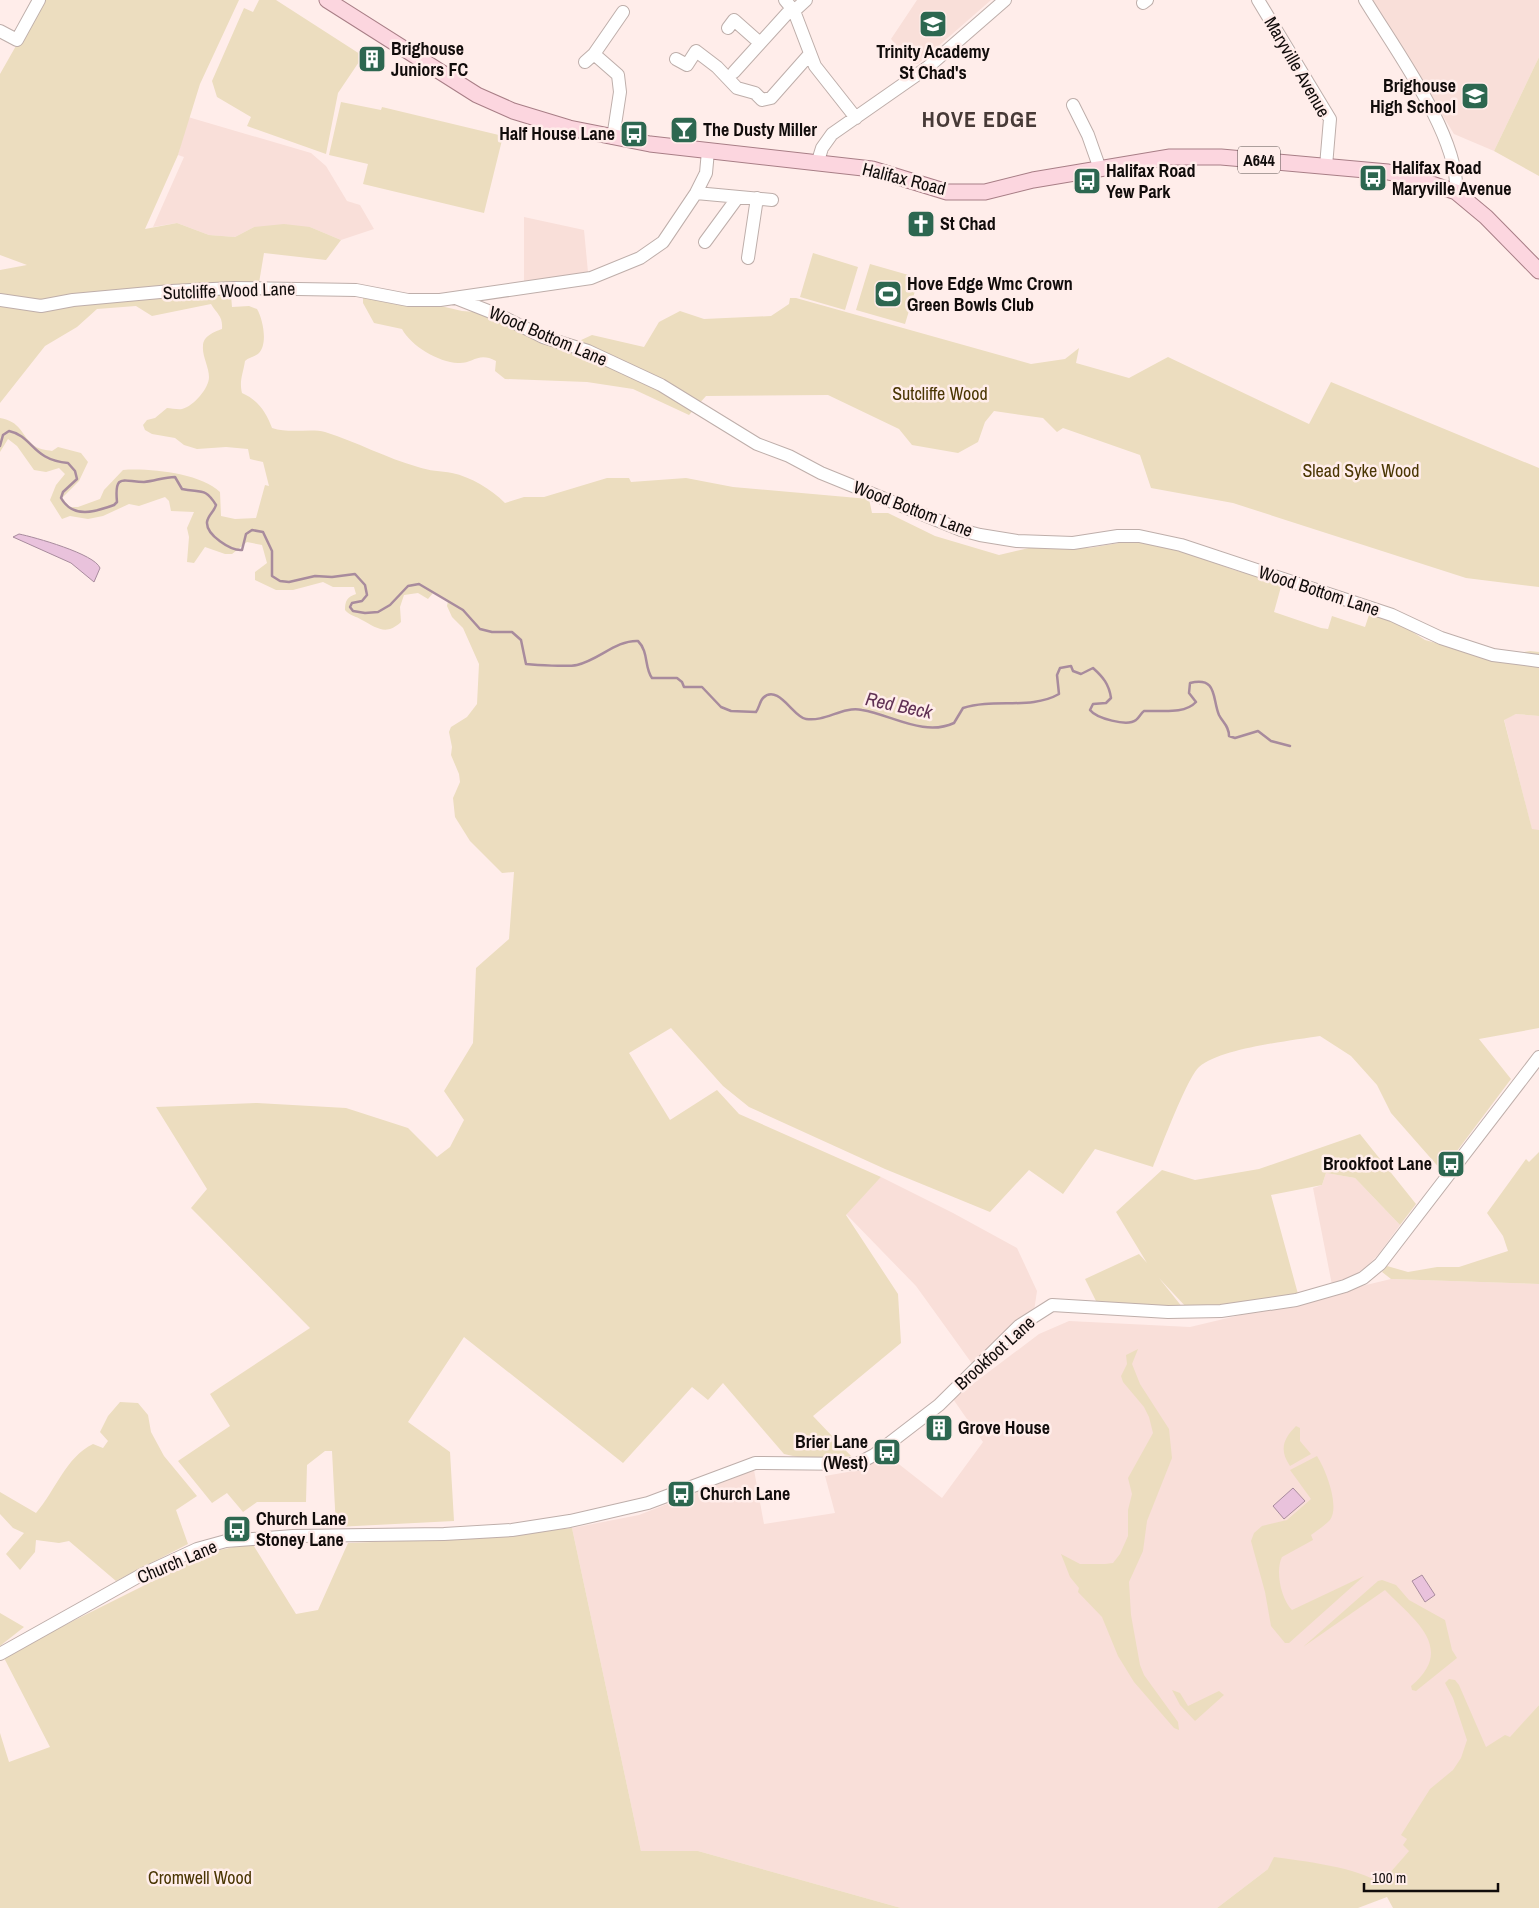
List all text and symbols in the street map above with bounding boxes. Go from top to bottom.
school or university icon: Trinity Academy St Chad's [918,9,948,39]
street label: Maryville Avenue [1259,12,1336,122]
place label: Brighouse Juniors FC [391,36,468,82]
place label: Trinity Academy St Chad's [876,39,991,85]
building icon: Brighouse Juniors FC [357,44,387,74]
place label: Brighouse High School [1370,73,1456,119]
school or university icon: Brighouse High School [1460,81,1490,111]
district label: HOVE EDGE [922,104,1038,134]
bar icon: The Dusty Miller [669,115,699,145]
place label: The Dusty Miller [703,117,817,142]
bus stop icon: Half House Lane [619,119,649,149]
place label: Half House Lane [499,121,615,146]
road number: A644 [1238,146,1280,174]
place label: Halifax Road Maryville Avenue [1392,155,1512,201]
street label: Halifax Road [860,156,949,201]
place label: Halifax Road Yew Park [1106,158,1195,204]
bus stop icon: Halifax Road Maryville Avenue [1358,163,1388,193]
bus stop icon: Halifax Road Yew Park [1072,166,1102,196]
church icon: St Chad [906,209,936,239]
place label: St Chad [940,211,996,236]
place label: Hove Edge Wmc Crown Green Bowls Club [907,271,1073,317]
street label: Sutcliffe Wood Lane [162,276,296,305]
sports icon: Hove Edge Wmc Crown Green Bowls Club [873,279,903,309]
street label: Wood Bottom Lane [485,299,611,372]
park label: Sutcliffe Wood [892,381,988,406]
park label: Slead Syke Wood [1302,458,1420,483]
street label: Wood Bottom Lane [850,474,977,543]
street label: Wood Bottom Lane [1255,559,1383,622]
water label: Red Beck [863,685,936,725]
bus stop icon: Brookfoot Lane [1436,1149,1466,1179]
place label: Brookfoot Lane [1323,1151,1432,1176]
street label: Brookfoot Lane [949,1310,1040,1395]
building icon: Grove House [924,1413,954,1443]
place label: Grove House [958,1415,1050,1440]
place label: Brier Lane (West) [795,1429,868,1475]
bus stop icon: Brier Lane (West) [872,1437,902,1467]
bus stop icon: Church Lane [666,1479,696,1509]
place label: Church Lane [700,1481,790,1506]
place label: Church Lane Stoney Lane [256,1506,346,1552]
bus stop icon: Church Lane Stoney Lane [222,1514,252,1544]
street label: Church Lane [133,1534,221,1590]
scale bar [1364,1860,1498,1892]
park label: Cromwell Wood [148,1865,252,1890]
text: 100 m [1372,1867,1406,1888]

